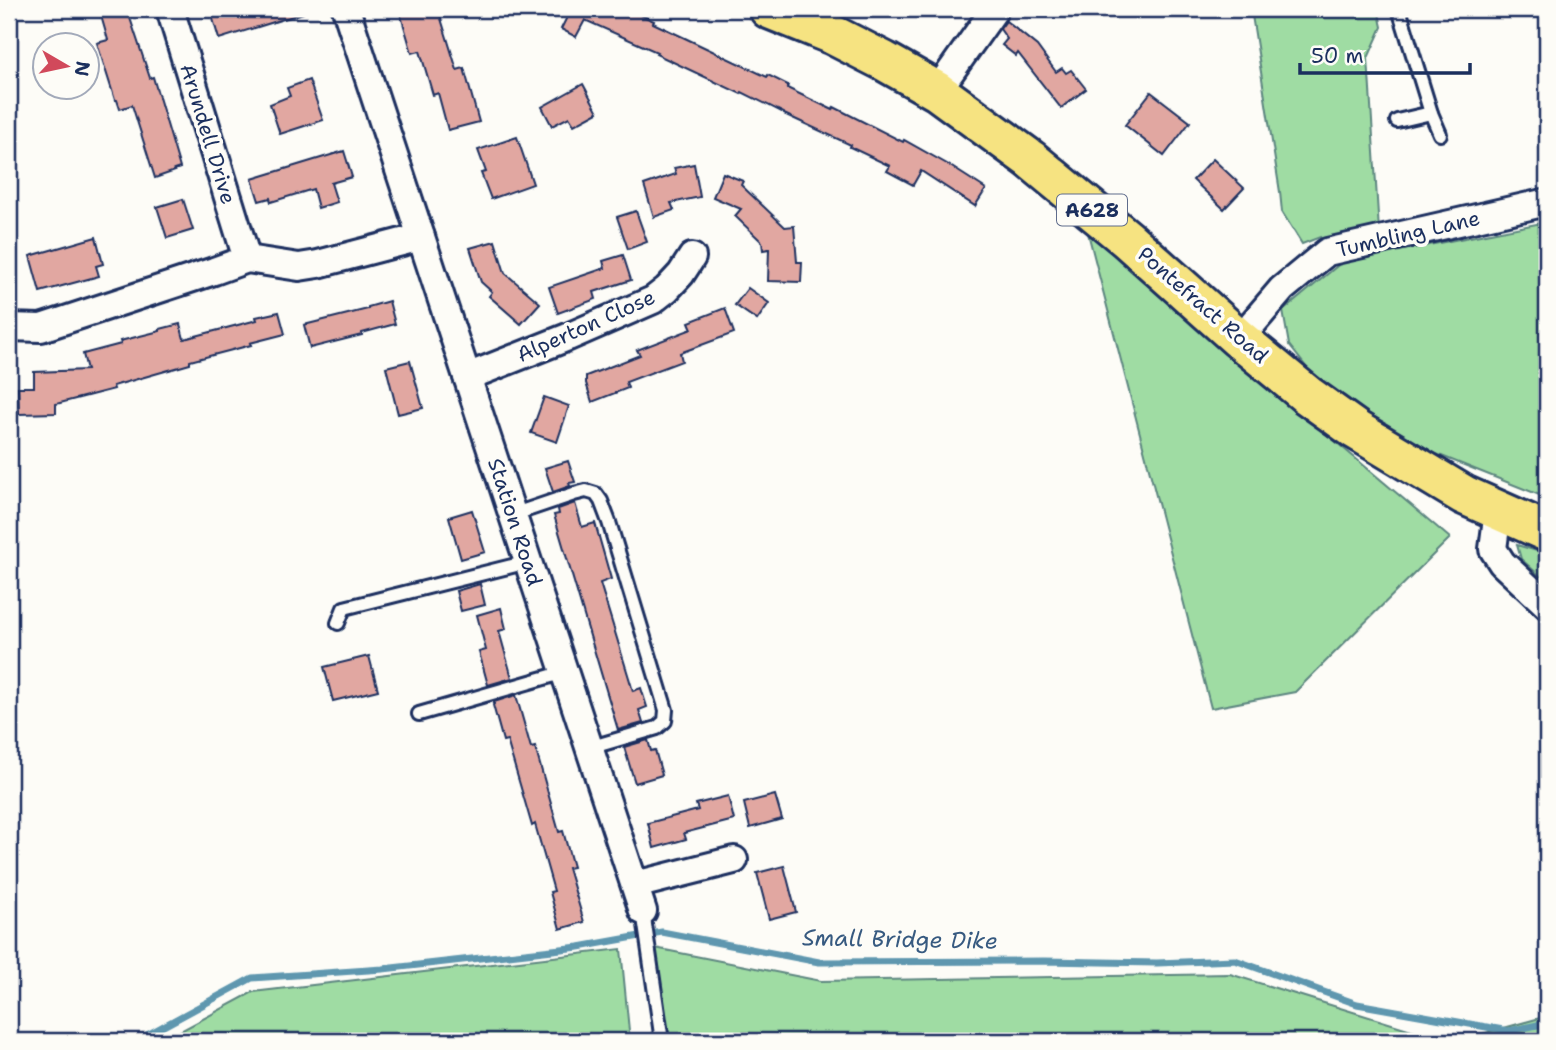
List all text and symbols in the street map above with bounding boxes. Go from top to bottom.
north arrow [32,32,102,102]
scale bar [1300,32,1470,76]
text: 50 m [1311,42,1364,70]
text: N [69,59,96,78]
street label: Arundell Drive [173,60,243,208]
road number: A628 [1057,194,1127,226]
street label: Tumbling Lane [1333,204,1483,264]
street label: Pontefract Road [1132,240,1274,370]
street label: Alperton Close [512,283,660,369]
street label: Station Road [481,455,549,589]
water label: Small Bridge Dike [802,922,998,956]

